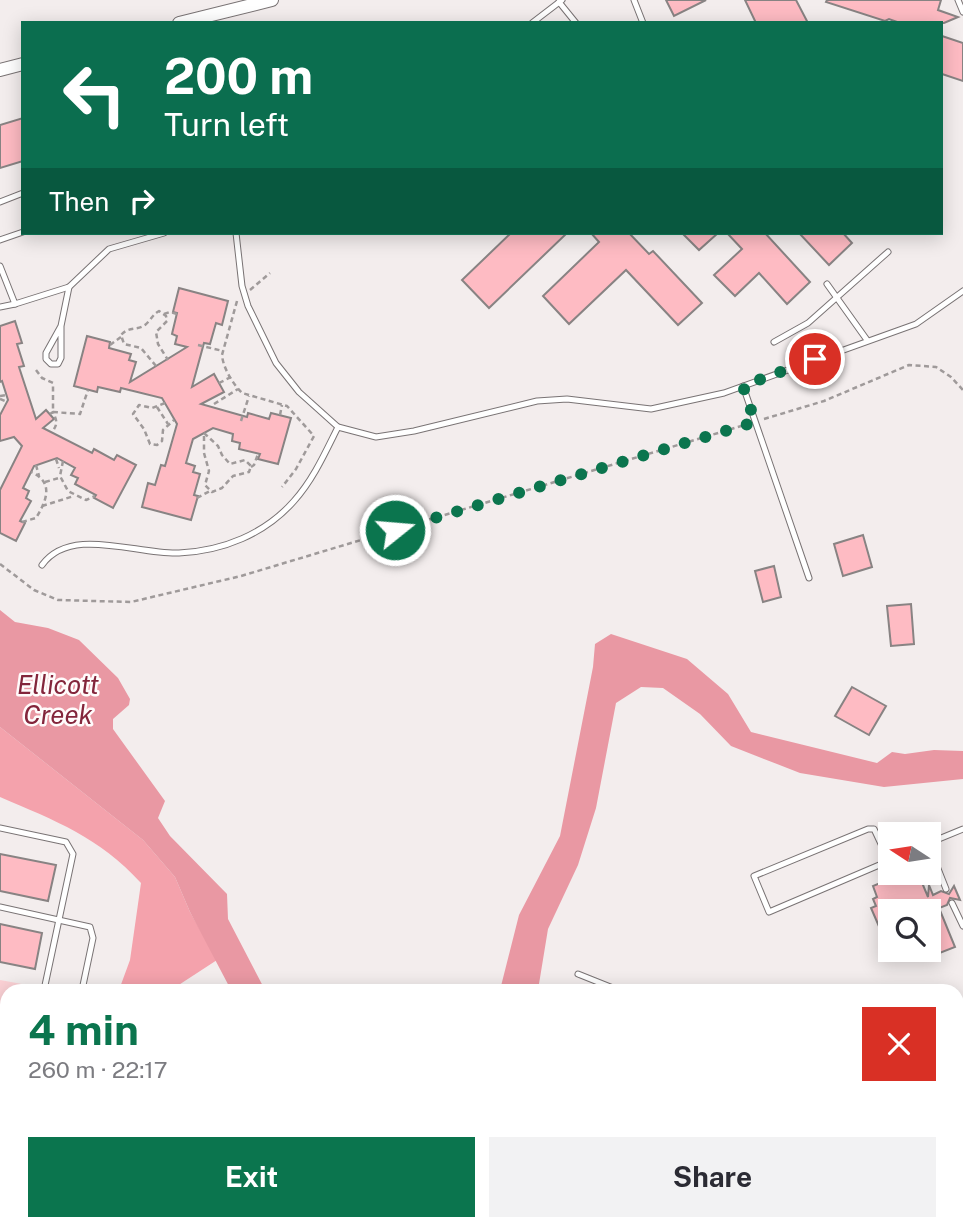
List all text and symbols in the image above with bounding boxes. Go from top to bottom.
text: 200 m [164,47,313,105]
icon: left [49,49,140,140]
text: Turn left [164,106,289,143]
icon: right [123,182,161,220]
text: Then [49,186,109,217]
pin [785,329,845,389]
icon: arrive [796,340,834,378]
position arrow [358,493,432,567]
water label: Ellicott Creek [17,669,99,730]
north arrow [878,822,942,886]
map controls [878,822,941,962]
button: search [878,899,941,962]
text: 4 min [28,1005,139,1054]
button: close [862,1007,936,1081]
text: 260 m · 22:17 [28,1056,168,1083]
button: Exit [28,1137,475,1217]
button: Share [489,1137,936,1217]

